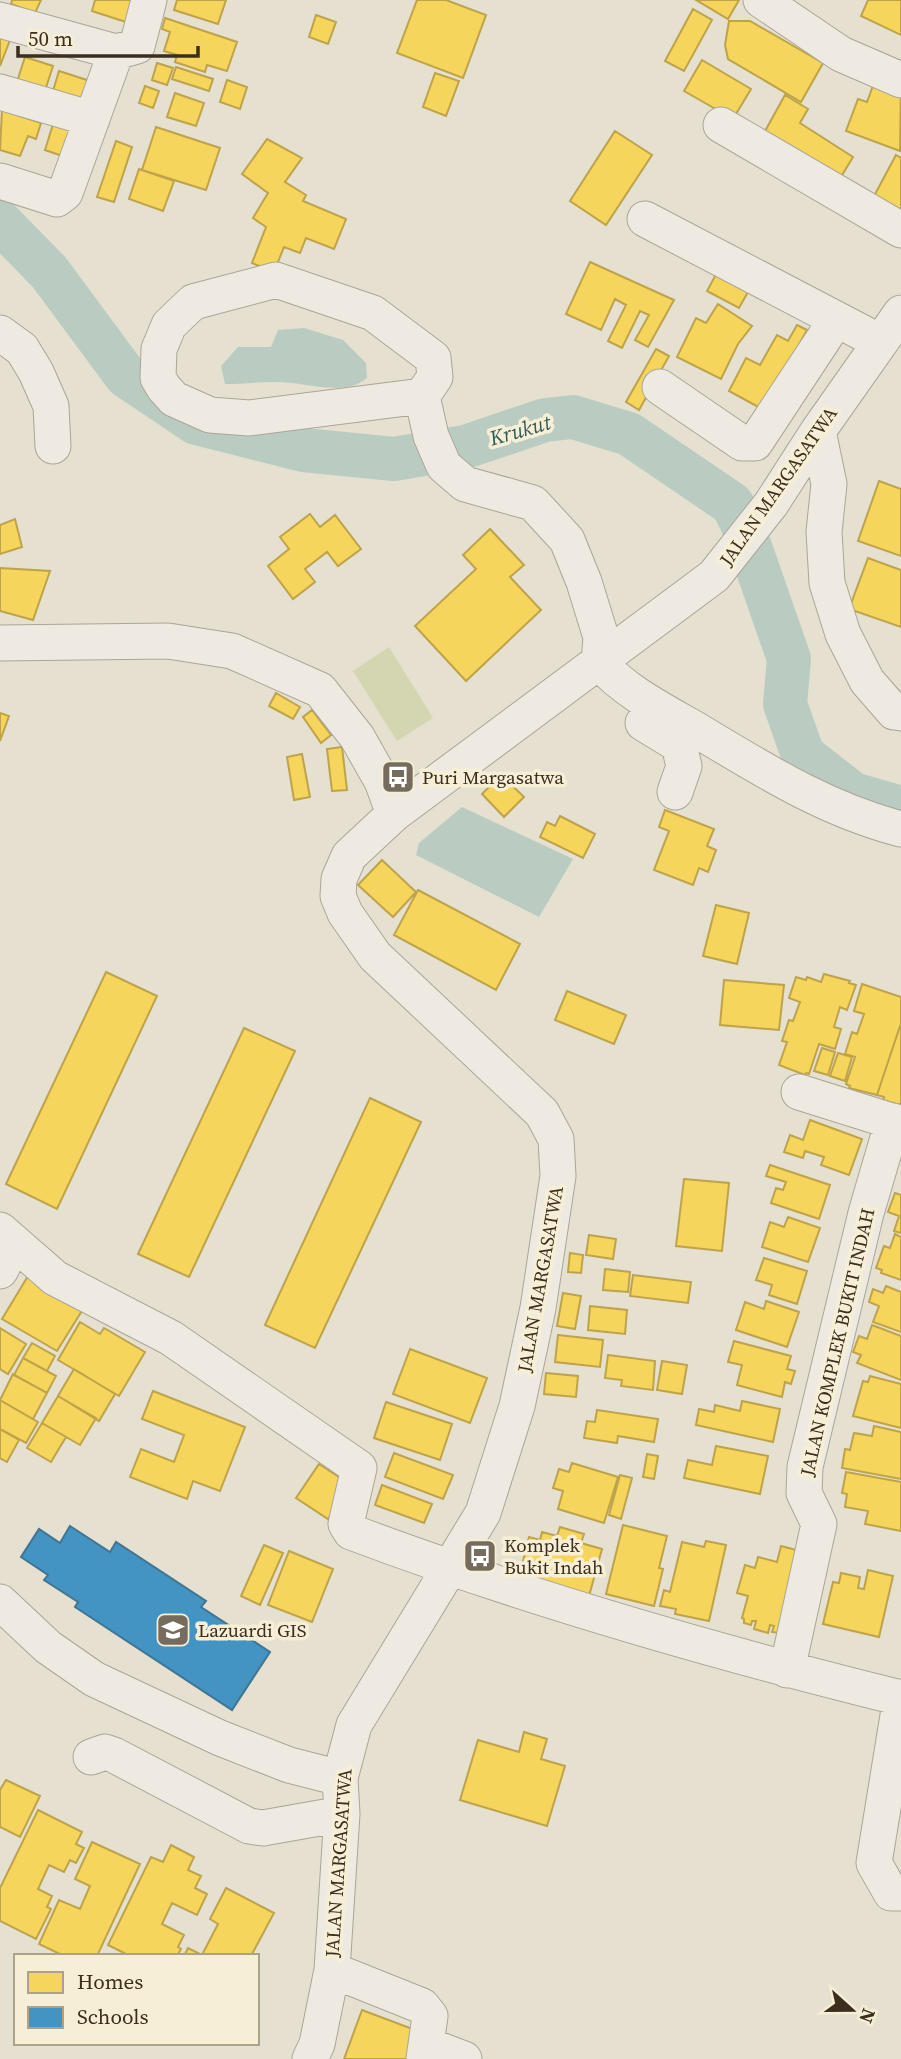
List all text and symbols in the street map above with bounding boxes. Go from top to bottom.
scale bar [18,14,198,58]
text: 50 m [28,24,73,53]
street label: JALAN MARGASATWA [713,401,843,572]
water label: Krukut [485,407,555,453]
bus stop icon: Puri Margasatwa [379,758,417,796]
place label: Puri Margasatwa [422,764,564,790]
street label: JALAN MARGASATWA [511,1183,569,1375]
street label: JALAN KOMPLEK BUKIT INDAH [793,1205,881,1480]
place label: Komplek Bukit Indah [504,1532,604,1580]
bus stop icon: Komplek Bukit Indah [461,1537,499,1575]
school or university icon: Lazuardi GIS [154,1611,192,1649]
place label: Lazuardi GIS [198,1617,307,1643]
street label: JALAN MARGASATWA [318,1767,358,1959]
legend [14,1954,259,2045]
text: Homes [77,1967,143,1996]
north arrow [817,1975,887,2045]
text: Schools [77,2002,149,2031]
text: N [853,2005,882,2027]

